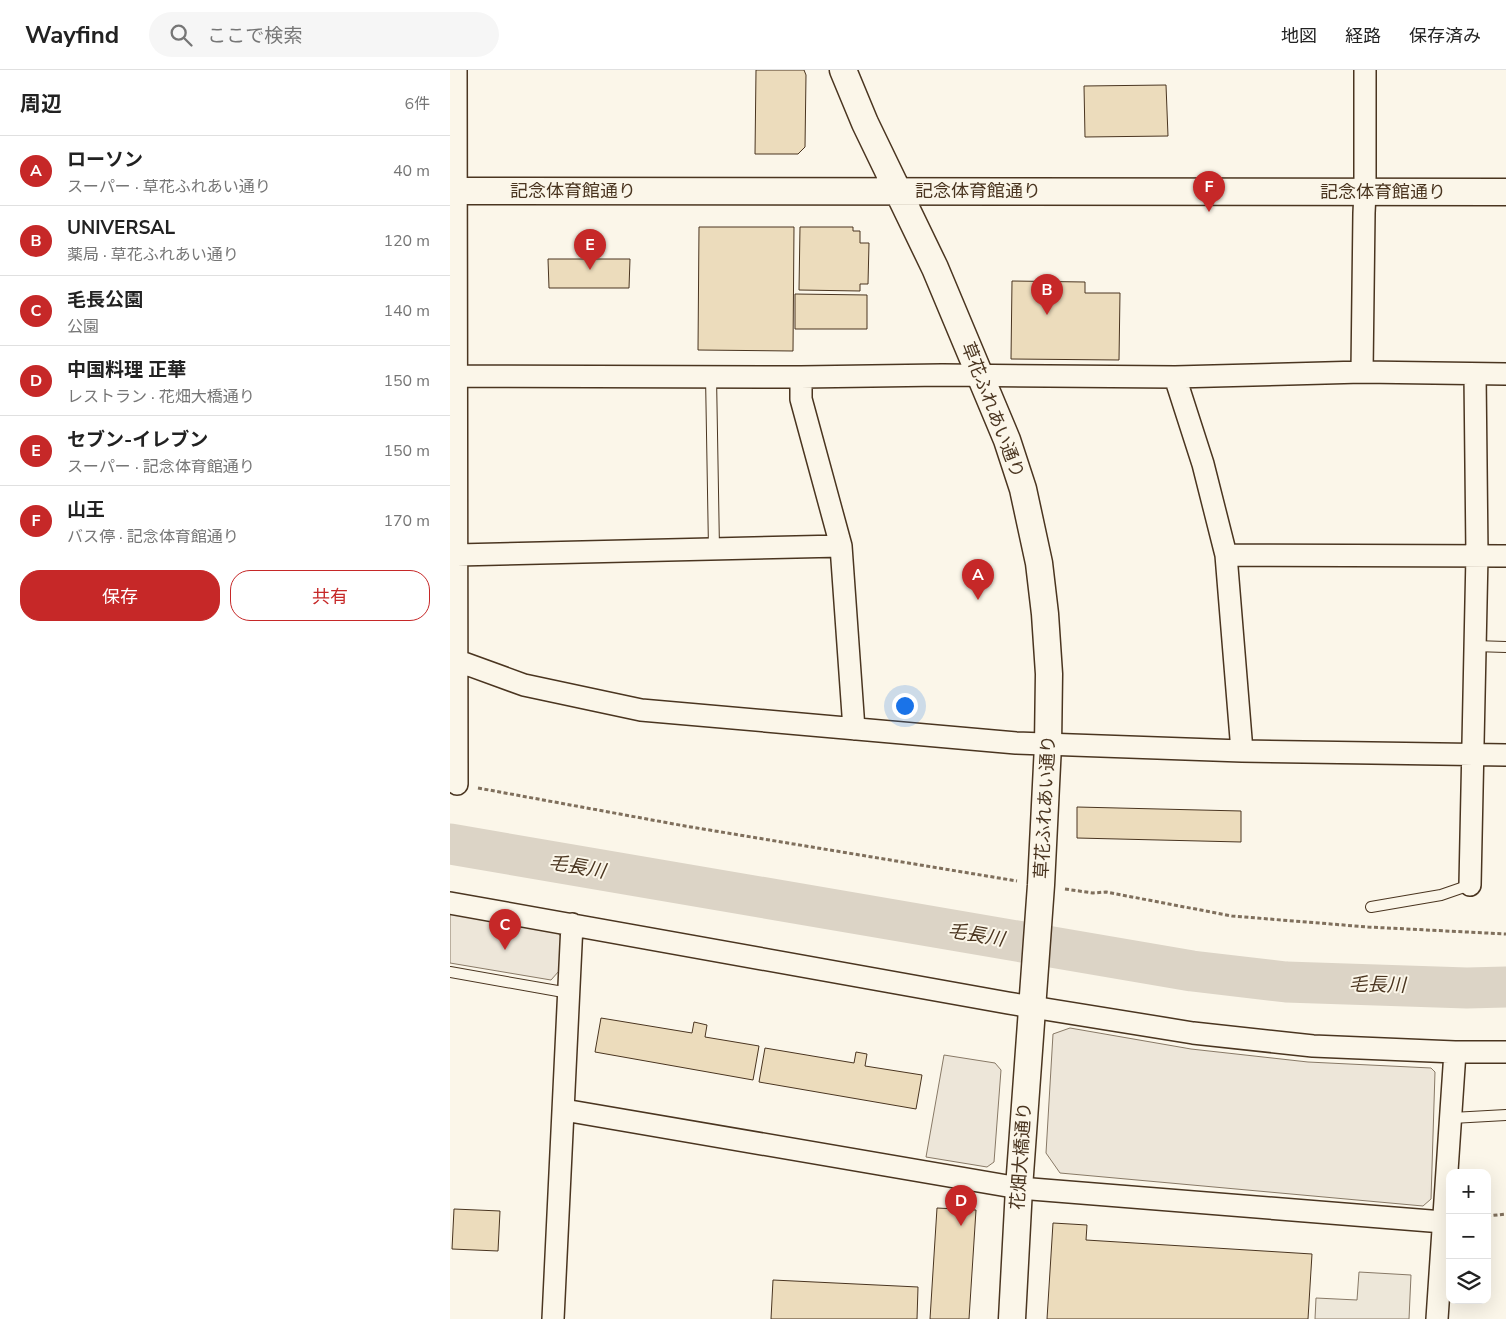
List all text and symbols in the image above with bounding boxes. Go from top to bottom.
search box [149,12,499,57]
text: Wayfind [25,19,119,51]
icon: search [167,21,195,49]
text: ここで検索 [207,23,302,49]
text: 地図 [1281,24,1317,48]
text: 経路 [1345,24,1381,48]
text: 保存済み [1409,24,1481,48]
text: 周辺 [20,90,62,118]
text: 6件 [404,93,430,115]
text: ローソン [67,147,143,173]
text: A [30,160,42,182]
text: 40 m [393,160,430,182]
pin: F [1193,171,1225,212]
text: スーパー · 草花ふれあい通り [67,176,271,198]
street label: 記念体育館通り [510,179,636,203]
street label: 記念体育館通り [915,179,1041,203]
street label: 記念体育館通り [1320,180,1446,204]
text: UNIVERSAL [67,215,175,241]
pin: E [574,229,606,270]
text: B [30,230,42,252]
text: 120 m [383,230,430,252]
text: 薬局 · 草花ふれあい通り [67,244,239,266]
pin: B [1031,274,1063,315]
text: 毛長公園 [67,287,143,313]
text: C [31,300,41,322]
text: 140 m [383,300,430,322]
text: 公園 [67,316,99,338]
street label: 草花ふれあい通り [956,338,1030,482]
text: 中国料理 正華 [67,357,186,383]
text: D [30,370,42,392]
text: 150 m [383,370,430,392]
text: レストラン · 花畑大橋通り [67,386,255,408]
text: セブン-イレブン [67,427,208,453]
text: E [31,440,41,462]
text: 150 m [383,440,430,462]
text: スーパー · 記念体育館通り [67,456,255,478]
text: 山王 [67,497,105,523]
text: F [32,510,41,532]
text: 170 m [383,510,430,532]
text: バス停 · 記念体育館通り [67,526,239,548]
pin: A [962,559,994,600]
button: 保存 [20,570,220,621]
button: 共有 [230,570,430,621]
your location [892,693,918,719]
street label: 草花ふれあい通り [1029,734,1061,880]
water label: 毛長川 [546,849,609,885]
pin: C [489,909,521,950]
water label: 毛長川 [945,917,1008,953]
water label: 毛長川 [1348,972,1408,999]
street label: 花畑大橋通り [1005,1101,1037,1211]
map controls [1446,1169,1491,1304]
button: + [1446,1169,1491,1214]
pin: D [945,1185,977,1226]
button: − [1446,1214,1491,1259]
button: layers [1446,1259,1491,1304]

